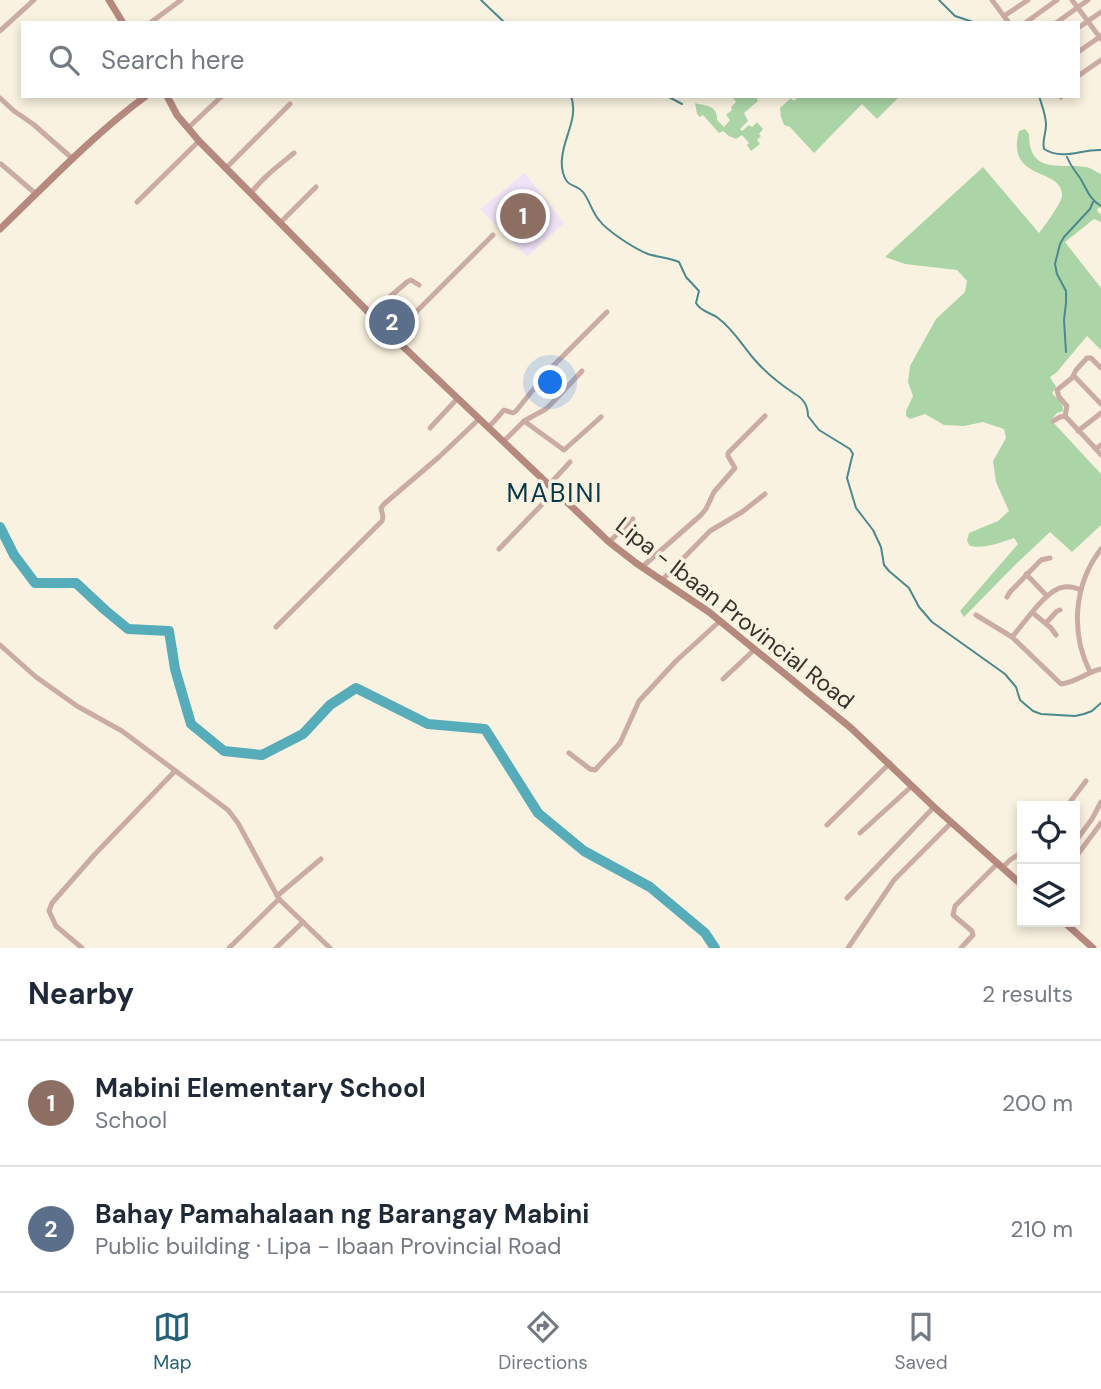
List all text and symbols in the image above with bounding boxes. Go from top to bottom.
search box [21,21,1080,98]
icon: search [45,41,83,79]
text: Search here [101,43,244,77]
pin: 1 [500,190,546,242]
pin: 2 [369,296,415,348]
your location [533,365,567,399]
district label: MABINI [507,476,603,510]
street label: Lipa - Ibaan Provincial Road [610,510,860,716]
map controls [1017,801,1080,927]
button: locate [1017,801,1080,864]
button: layers [1017,864,1080,927]
text: Nearby [28,974,134,1013]
text: 2 results [982,979,1073,1009]
text: Mabini Elementary School [95,1071,426,1105]
text: 1 [47,1088,55,1118]
text: 200 m [1002,1088,1073,1118]
text: School [95,1105,167,1135]
text: Bahay Pamahalaan ng Barangay Mabini [95,1197,589,1231]
text: 2 [44,1214,58,1244]
text: 210 m [1010,1214,1073,1244]
text: Public building · Lipa - Ibaan Provincial Road [95,1231,562,1261]
tab: Map [153,1308,192,1375]
tab: Directions [498,1308,588,1375]
tab: Saved [894,1308,948,1375]

